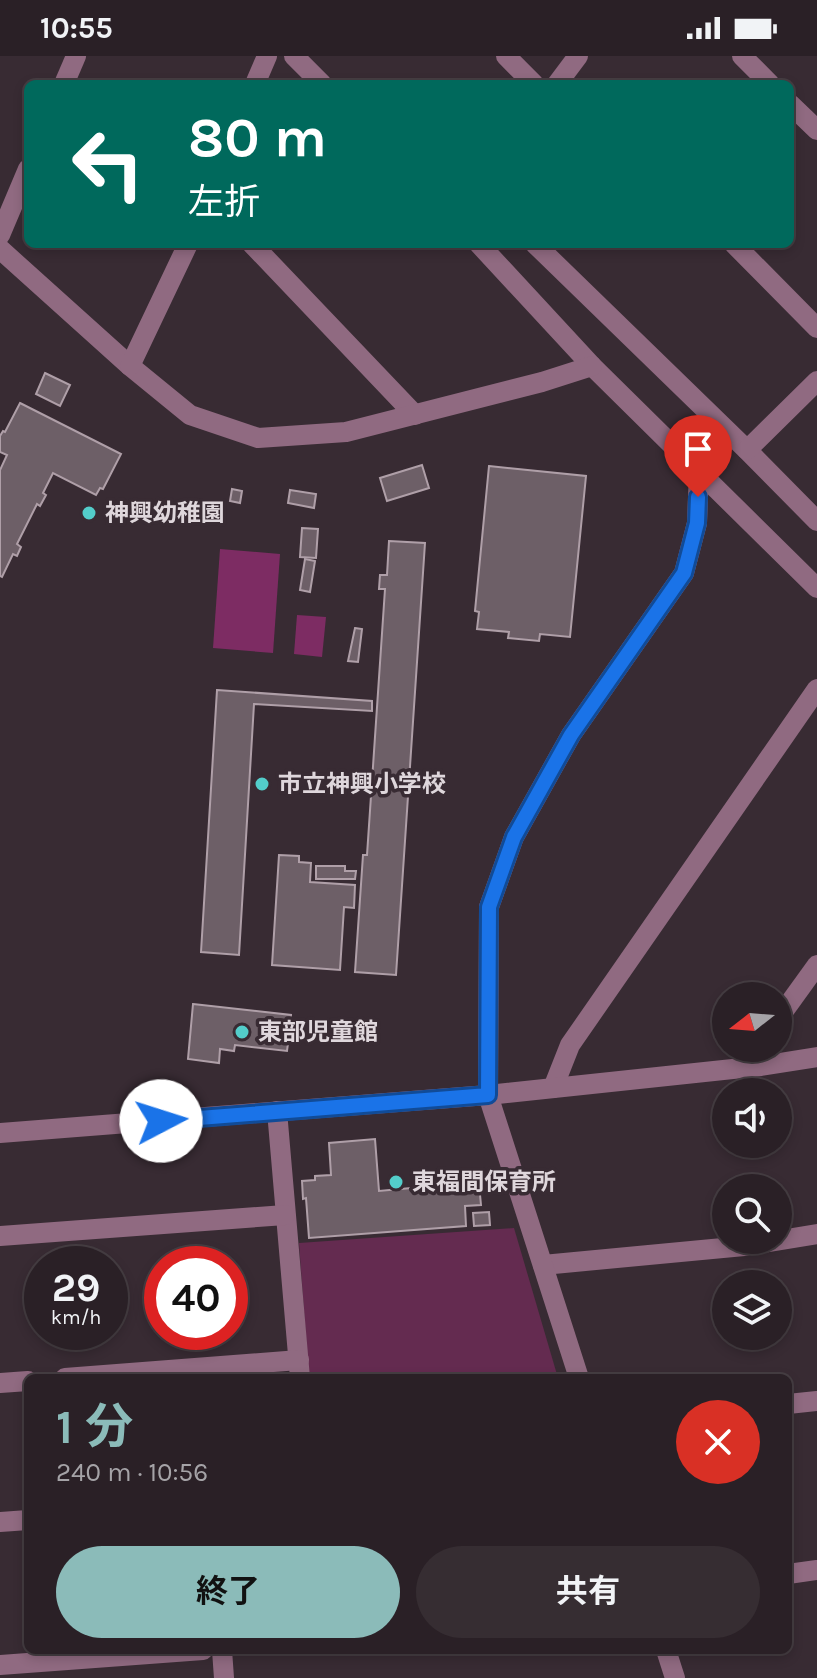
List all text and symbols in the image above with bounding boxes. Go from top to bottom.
text: 10:55 [40,10,113,46]
text: 80 m [188,105,327,170]
icon: left [56,112,160,216]
text: 左折 [188,181,260,223]
pin [664,415,732,497]
icon: arrive [676,427,720,471]
place label: 神興幼稚園 [105,499,225,527]
marker: 神興幼稚園 [80,504,98,522]
place label: 市立神興小学校 [278,770,446,798]
marker: 市立神興小学校 [253,775,271,793]
north arrow [712,982,792,1062]
map controls [712,982,792,1350]
place label: 東部児童館 [258,1018,378,1046]
marker: 東部児童館 [233,1023,251,1041]
button: sound [712,1078,792,1158]
position arrow [119,1079,203,1163]
place label: 東福間保育所 [412,1168,556,1196]
marker: 東福間保育所 [387,1173,405,1191]
button: search [712,1174,792,1254]
speed limit sign: 40 [144,1246,248,1350]
text: 29 [52,1264,100,1311]
button: layers [712,1270,792,1350]
text: km/h [51,1306,101,1329]
text: 1 分 [56,1399,133,1455]
button: close [676,1400,760,1484]
text: 240 m · 10:56 [56,1457,208,1488]
button: 終了 [56,1546,400,1638]
button: 共有 [416,1546,760,1638]

